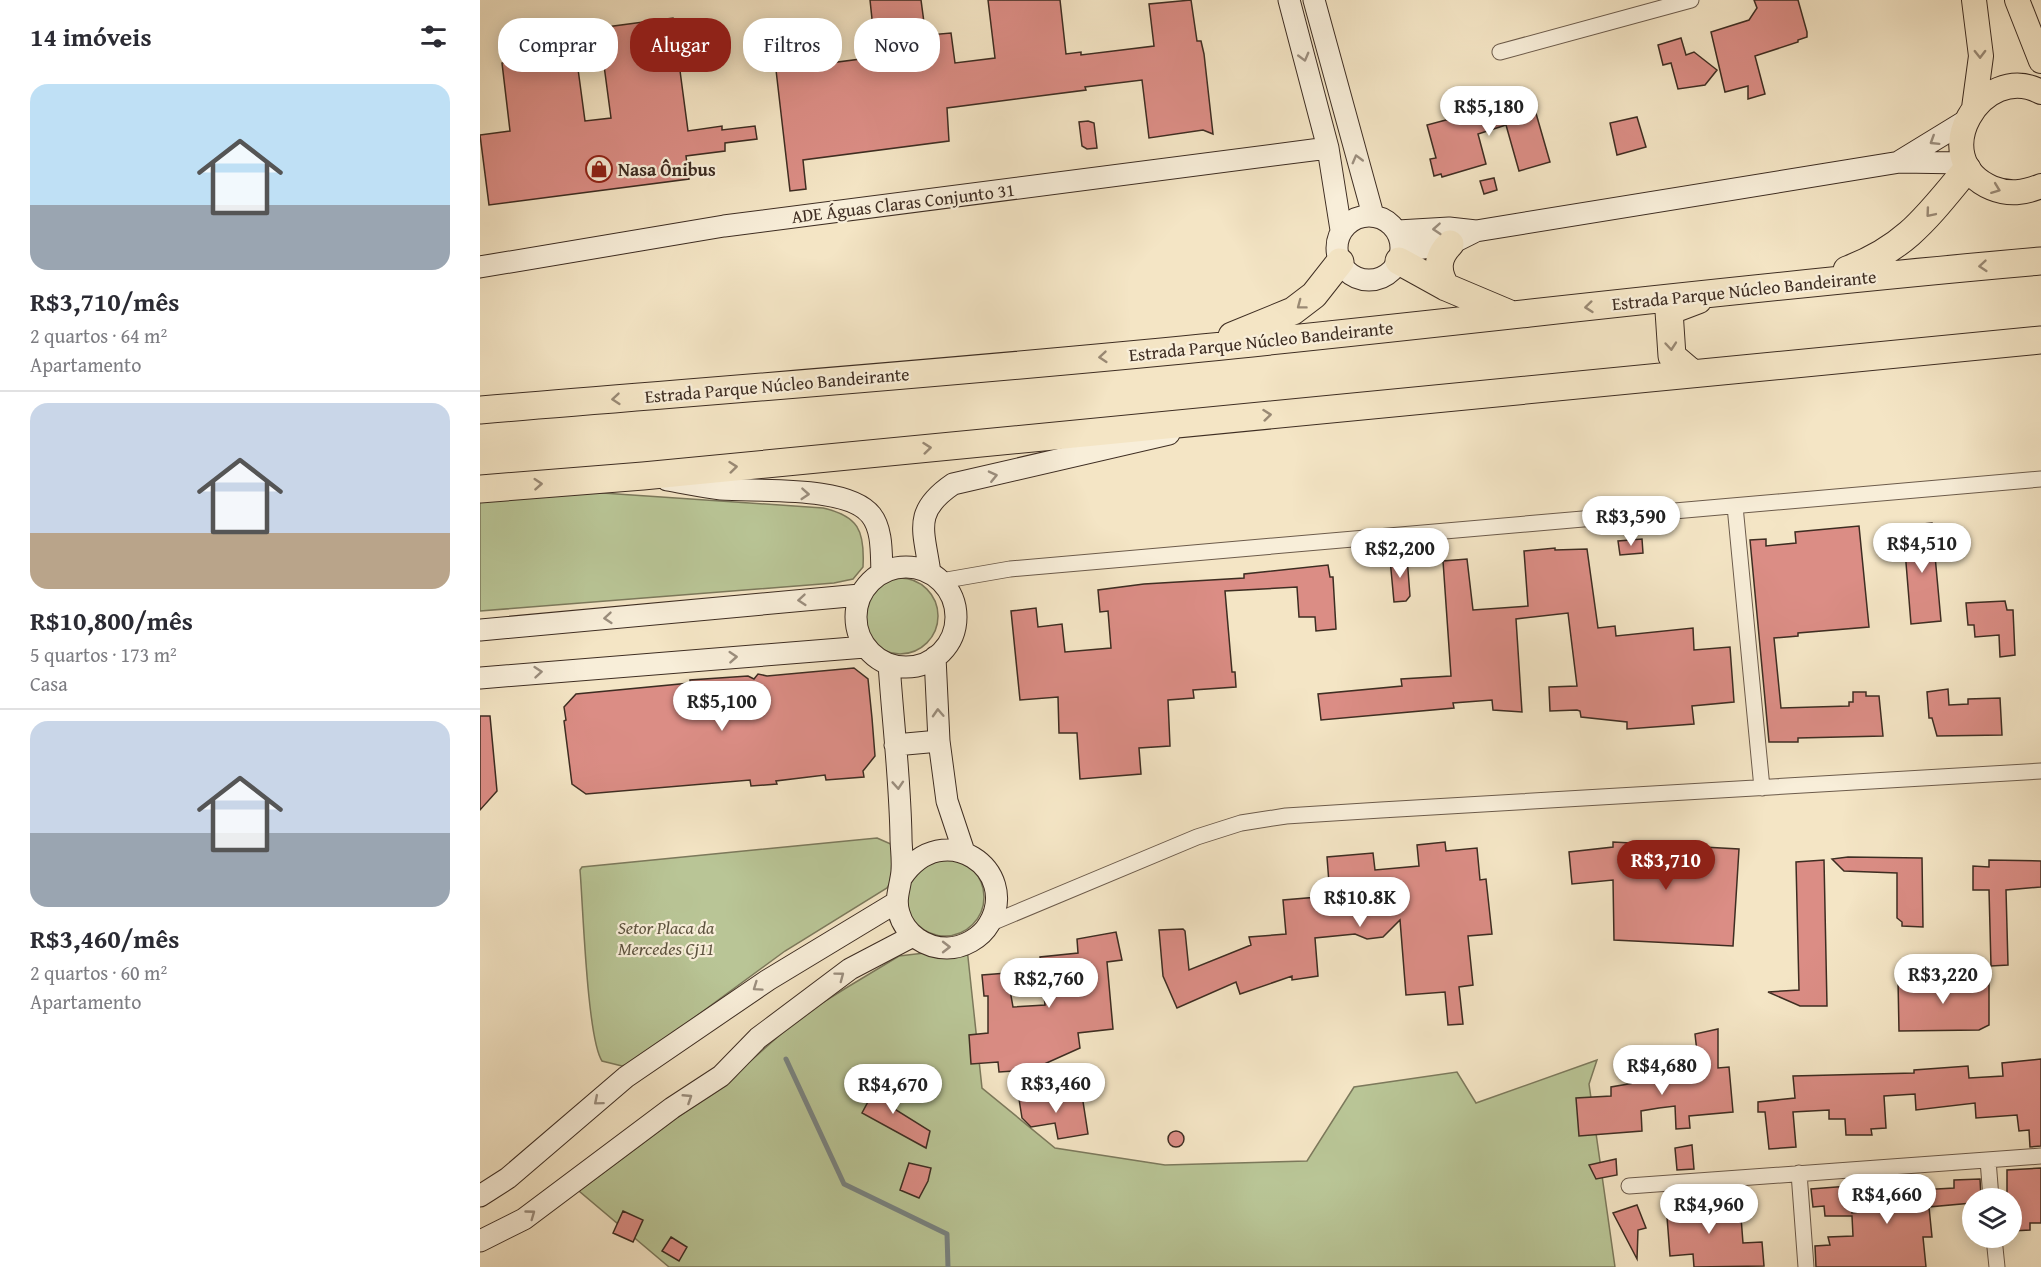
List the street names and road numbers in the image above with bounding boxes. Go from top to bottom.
street label: ADE Águas Claras Conjunto 31 [790,176,1016,230]
street label: Estrada Parque Núcleo Bandeirante [1610,263,1878,317]
street label: Estrada Parque Núcleo Bandeirante [1127,314,1395,368]
street label: Estrada Parque Núcleo Bandeirante [643,360,911,410]

